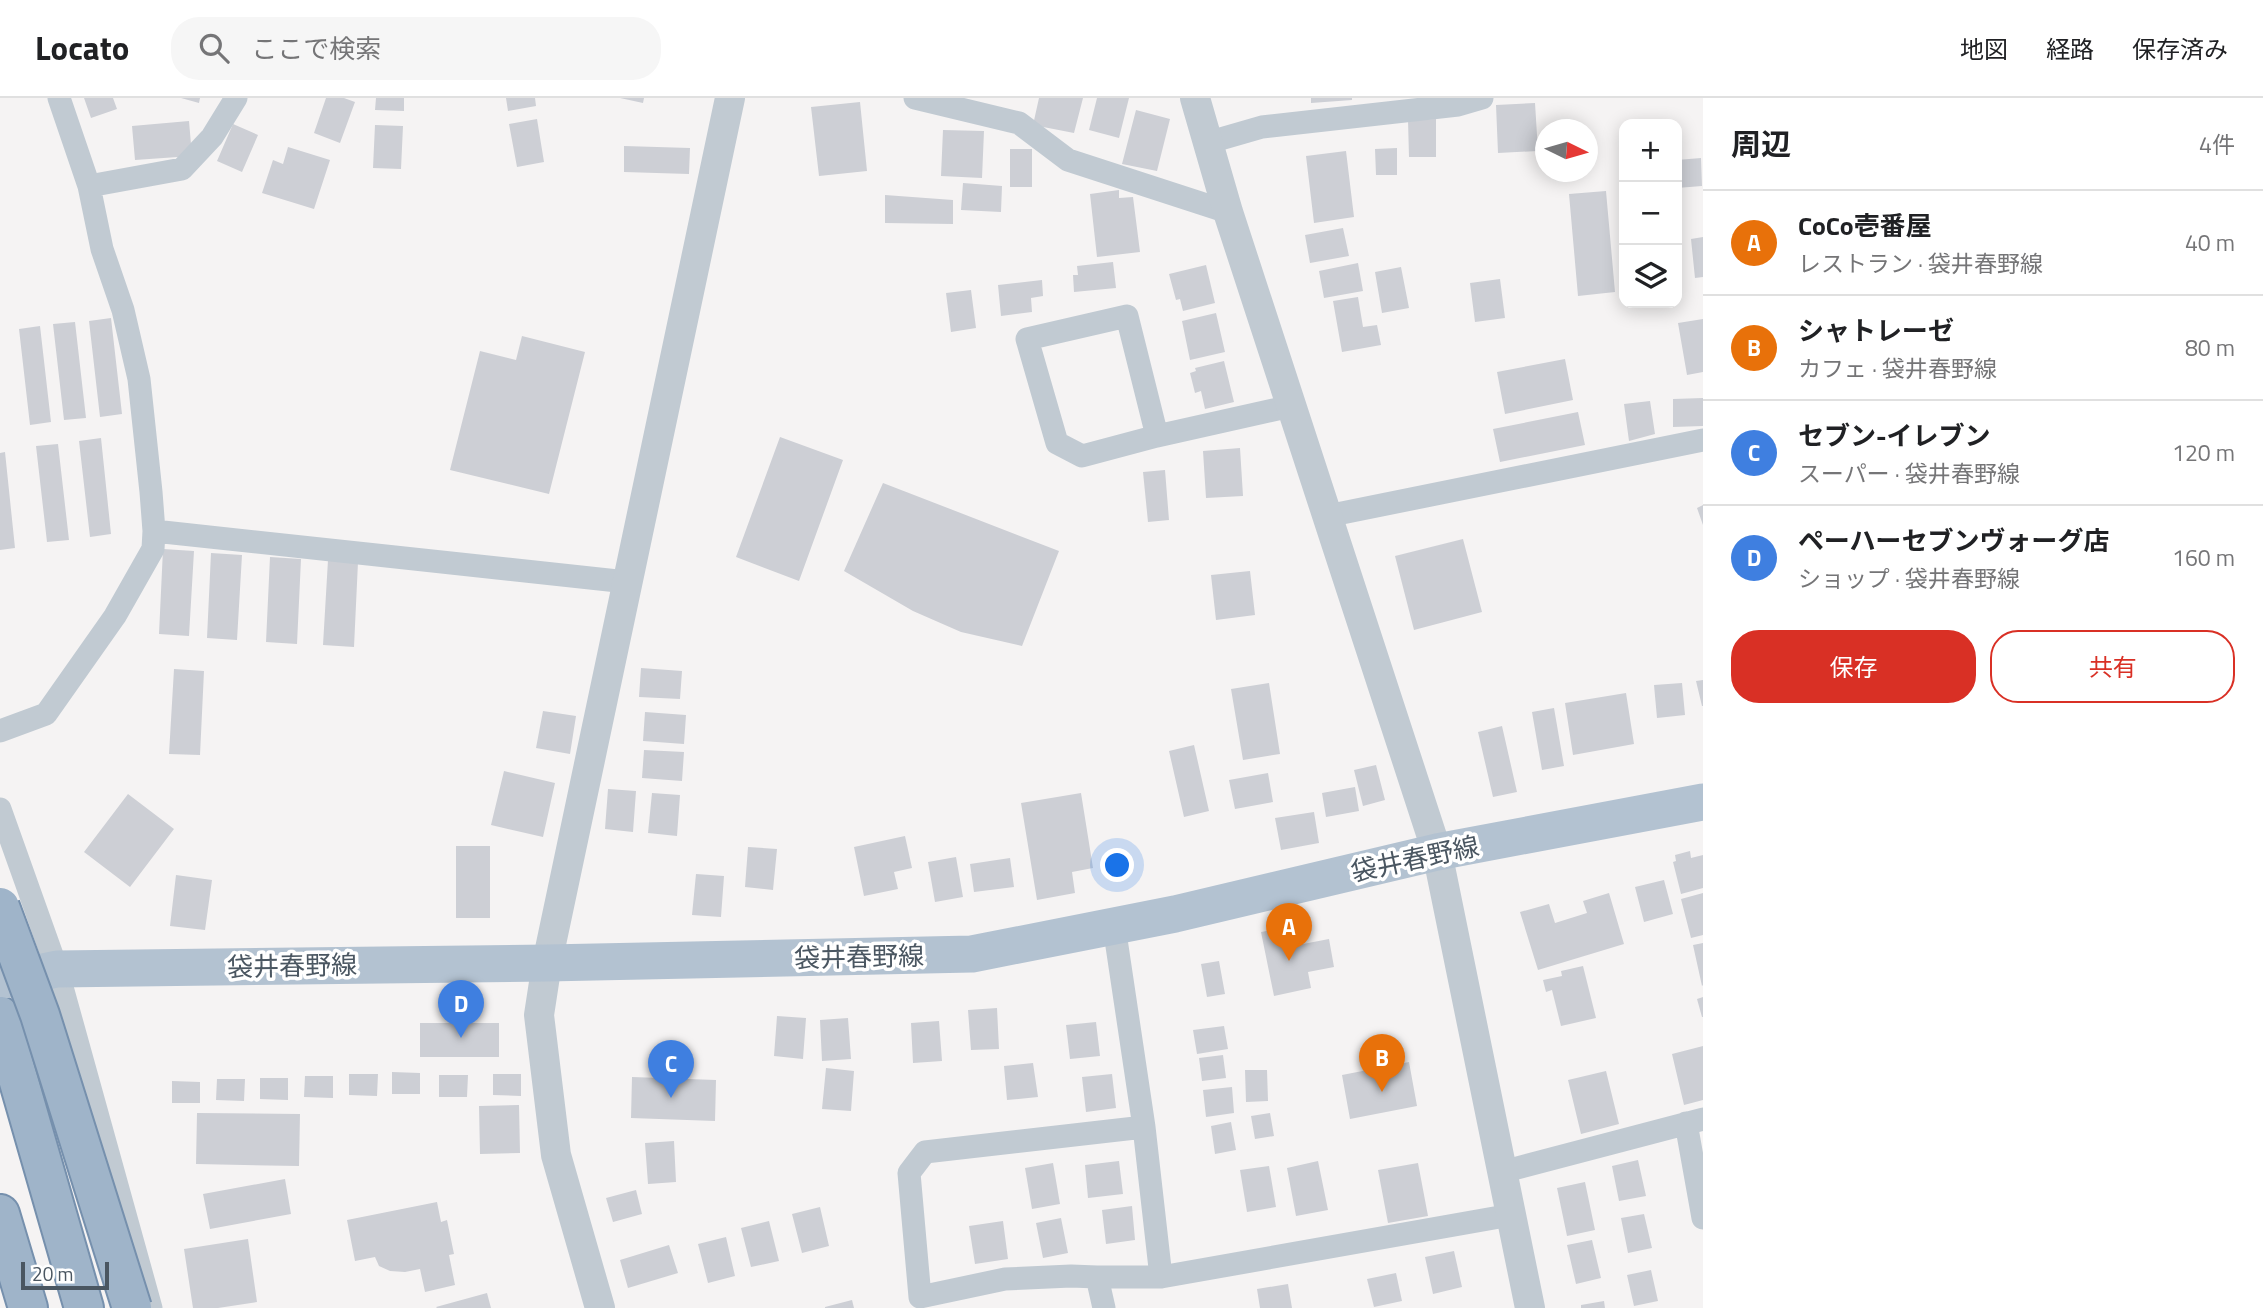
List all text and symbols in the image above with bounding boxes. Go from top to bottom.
search box [171,17,661,80]
text: Locato [35,23,129,73]
icon: search [195,29,233,67]
text: ここで検索 [251,29,381,68]
text: 地図 [1960,31,2008,67]
text: 経路 [2046,31,2094,67]
text: 保存済み [2132,31,2228,67]
north arrow [1535,119,1598,182]
map controls [1619,119,1682,308]
button: + [1619,119,1682,182]
text: 周辺 [1731,121,1791,167]
text: 4件 [2199,127,2235,162]
button: − [1619,182,1682,245]
text: CoCo壱番屋 [1798,206,1931,245]
text: A [1747,225,1761,260]
text: 40 m [2185,225,2235,260]
button: layers [1619,245,1682,308]
text: レストラン · 袋井春野線 [1798,246,2043,281]
text: シャトレーゼ [1798,311,1954,350]
text: B [1747,330,1761,365]
text: 80 m [2185,330,2235,365]
text: カフェ · 袋井春野線 [1798,351,1997,386]
text: セブン-イレブン [1798,416,1991,455]
text: C [1748,435,1760,470]
text: 120 m [2172,435,2235,470]
text: スーパー · 袋井春野線 [1798,456,2020,491]
text: ペーハーセブンヴォーグ店 [1798,521,2109,560]
text: D [1747,540,1761,575]
text: 160 m [2172,540,2235,575]
text: ショップ · 袋井春野線 [1798,561,2020,596]
button: 保存 [1731,630,1976,703]
button: 共有 [1990,630,2235,703]
street label: 袋井春野線 [1347,826,1483,891]
your location [1100,848,1134,882]
pin: A [1266,903,1312,961]
street label: 袋井春野線 [794,936,924,977]
street label: 袋井春野線 [227,945,357,986]
pin: D [438,980,484,1038]
pin: B [1359,1034,1405,1092]
pin: C [648,1040,694,1098]
scale bar [21,1259,108,1291]
text: 20 m [32,1259,73,1288]

